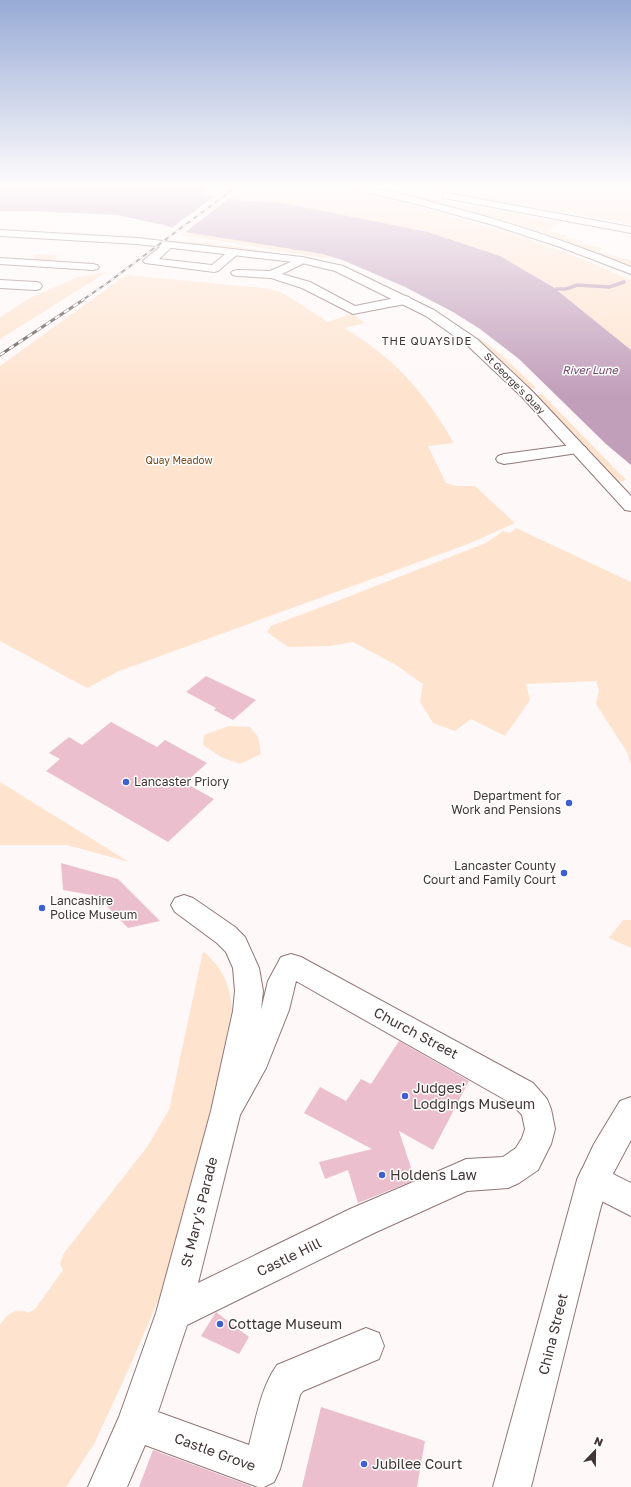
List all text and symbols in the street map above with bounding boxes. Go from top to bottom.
district label: THE QUAYSIDE [382,334,472,347]
street label: St George's Quay [482,350,548,416]
water label: River Lune [562,363,619,376]
park label: Quay Meadow [145,454,213,466]
place label: Lancaster Priory [134,774,229,789]
marker: Lancaster Priory [121,777,131,787]
place label: Department for Work and Pensions [451,788,561,817]
marker: Department for Work and Pensions [564,798,574,808]
place label: Lancaster County Court and Family Court [423,858,556,887]
marker: Lancaster County Court and Family Court [559,868,569,878]
place label: Lancashire Police Museum [50,893,137,922]
marker: Lancashire Police Museum [37,903,47,913]
street label: Church Street [371,1003,461,1062]
place label: Judges' Lodgings Museum [413,1079,535,1112]
marker: Judges' Lodgings Museum [400,1091,410,1101]
street label: St Mary's Parade [177,1155,220,1269]
place label: Holdens Law [390,1166,477,1183]
marker: Holdens Law [377,1170,387,1180]
street label: Castle Hill [254,1234,324,1279]
street label: China Street [534,1291,571,1376]
place label: Cottage Museum [228,1315,342,1332]
marker: Cottage Museum [215,1319,225,1329]
street label: Castle Grove [172,1429,258,1474]
north arrow [575,1431,615,1471]
text: N [593,1434,605,1449]
place label: Jubilee Court [372,1455,462,1472]
marker: Jubilee Court [359,1459,369,1469]

